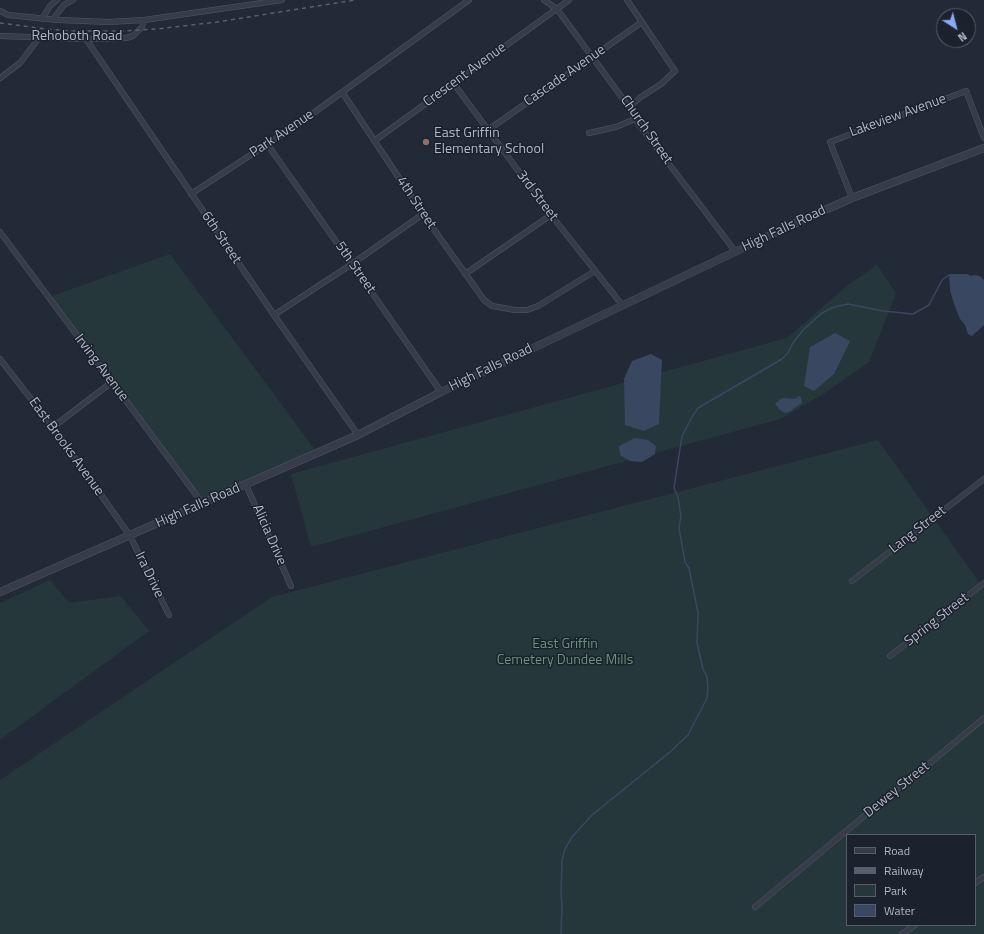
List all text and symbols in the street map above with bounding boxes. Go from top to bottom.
north arrow [936,8,976,48]
text: N [955,28,970,46]
street label: Rehoboth Road [32,29,122,45]
street label: Crescent Avenue [420,39,510,111]
street label: Cascade Avenue [521,42,609,110]
street label: Lakeview Avenue [847,91,949,141]
street label: Church Street [616,92,676,168]
street label: Park Avenue [247,106,317,162]
place label: East Griffin Elementary School [434,126,544,158]
marker: East Griffin Elementary School [421,137,431,147]
street label: 3rd Street [513,167,561,225]
street label: 4th Street [392,174,440,232]
street label: High Falls Road [739,202,829,256]
street label: 6th Street [197,209,245,267]
street label: 5th Street [331,239,379,297]
street label: Irving Avenue [70,331,132,405]
street label: High Falls Road [447,341,535,395]
street label: East Brooks Avenue [25,395,107,499]
street label: High Falls Road [153,480,243,532]
street label: Alicia Drive [248,502,290,568]
street label: Lang Street [886,503,950,557]
street label: Ira Drive [131,549,167,601]
street label: Spring Street [902,590,972,650]
park label: East Griffin Cemetery Dundee Mills [497,637,633,670]
street label: Dewey Street [861,758,933,822]
legend [846,834,976,926]
text: Road [884,841,910,860]
text: Railway [884,861,924,880]
text: Park [884,881,907,900]
text: Water [884,901,915,920]

